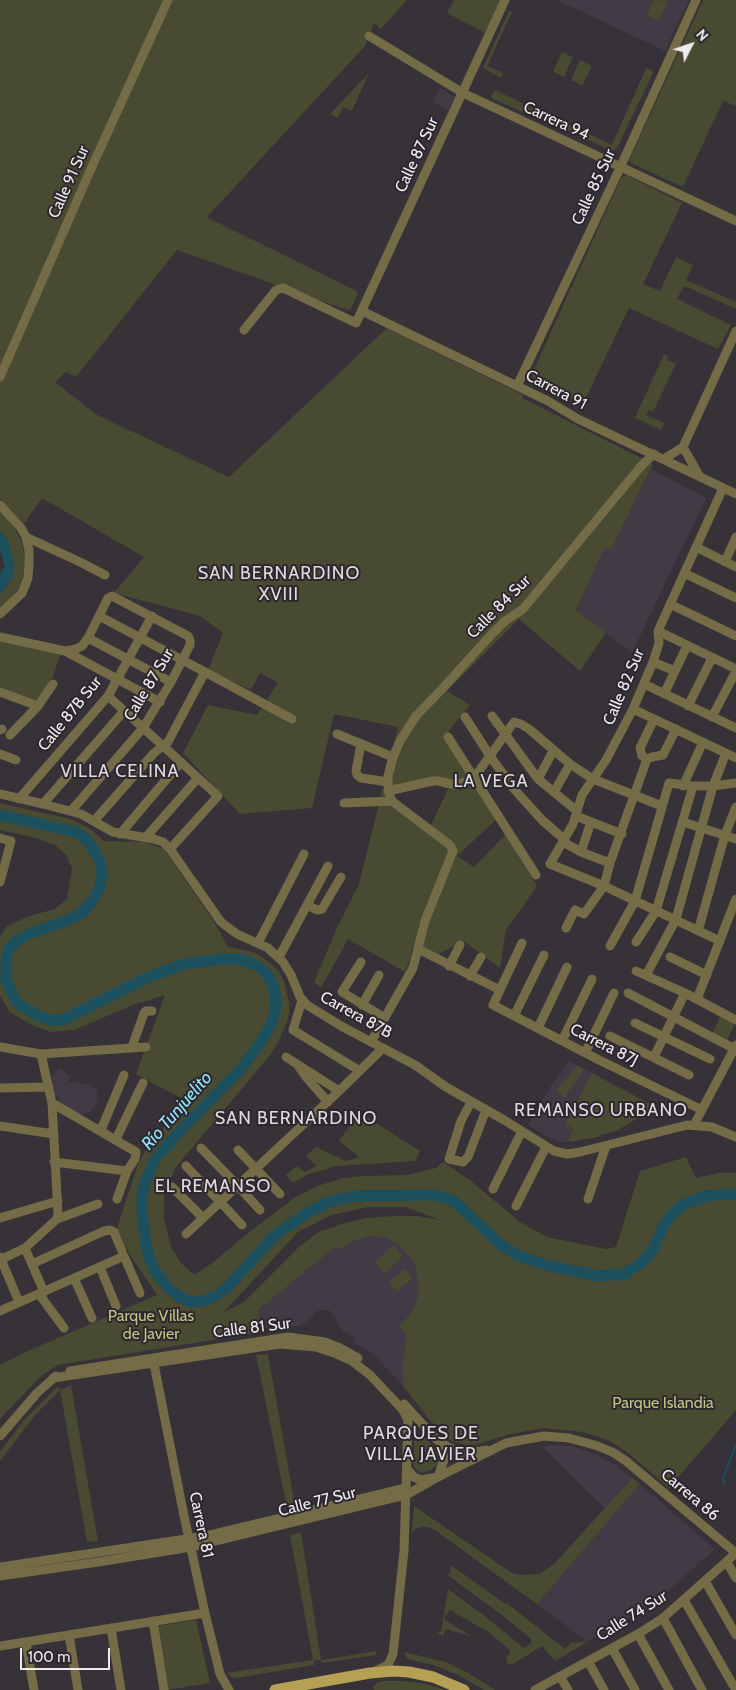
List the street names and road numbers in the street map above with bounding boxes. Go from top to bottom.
street label: Carrera 94 [520,97,592,145]
street label: Calle 87 Sur [391,114,443,196]
street label: Calle 91 Sur [44,143,94,221]
street label: Calle 85 Sur [568,146,620,228]
street label: Carrera 91 [522,366,590,414]
street label: Calle 84 Sur [463,571,535,643]
street label: Calle 87 Sur [120,645,178,725]
street label: Calle 82 Sur [599,646,649,728]
street label: Calle 87B Sur [34,673,106,755]
street label: Carrera 87B [317,987,395,1043]
street label: Carrera 87J [567,1020,641,1070]
street label: Calle 81 Sur [212,1314,292,1342]
street label: Carrera 86 [657,1465,723,1525]
street label: Calle 77 Sur [276,1483,358,1521]
street label: Carrera 81 [185,1490,217,1560]
street label: Calle 74 Sur [593,1587,671,1645]

